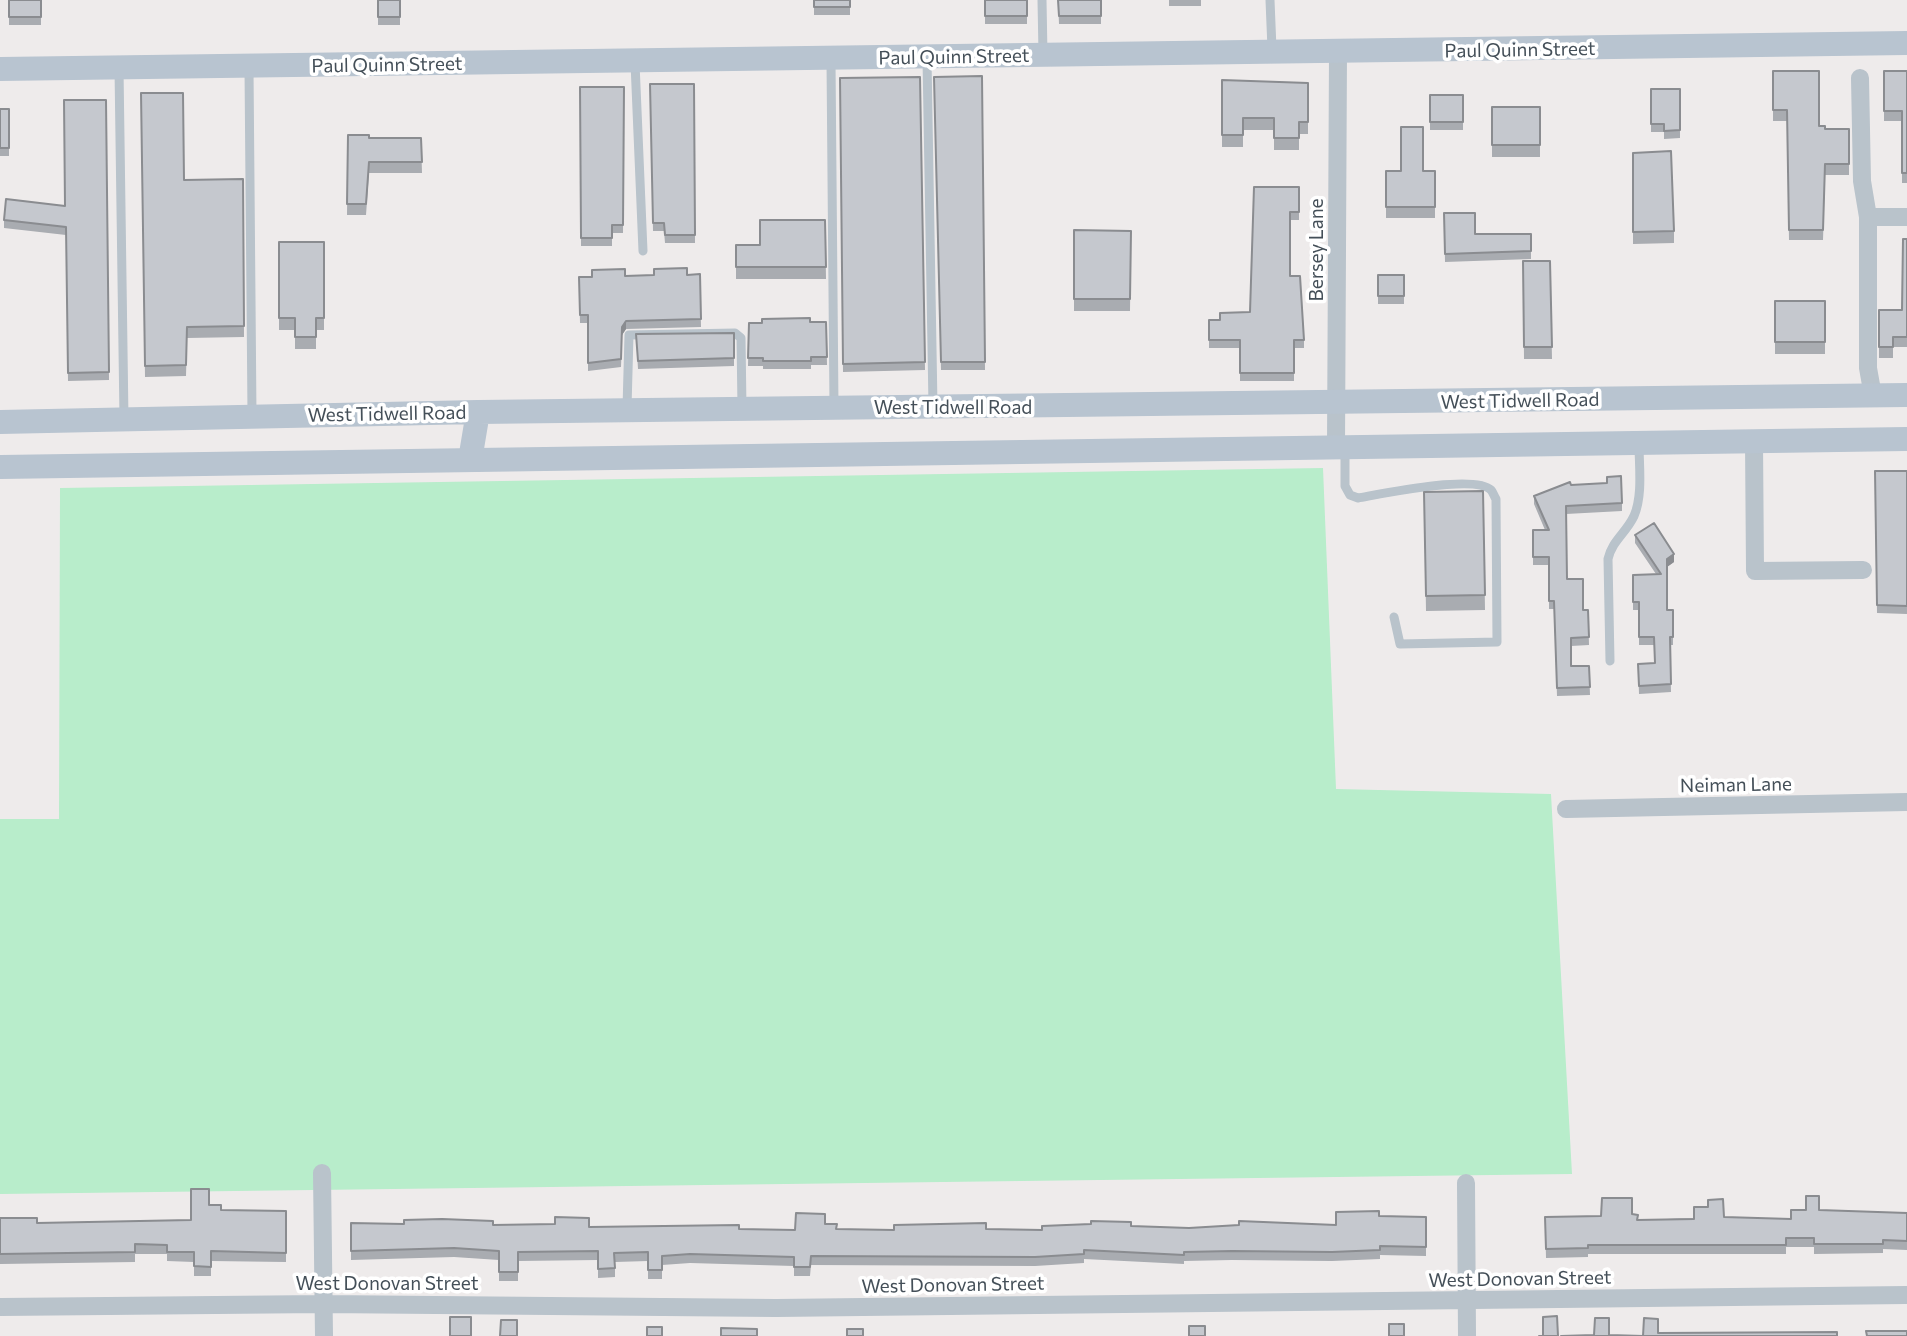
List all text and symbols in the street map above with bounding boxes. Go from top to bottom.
street label: Paul Quinn Street [1444,37,1596,63]
street label: Paul Quinn Street [878,44,1030,70]
street label: Paul Quinn Street [311,52,463,78]
street label: Bersey Lane [1306,198,1328,302]
street label: West Tidwell Road [1440,388,1600,414]
street label: West Tidwell Road [874,397,1032,419]
street label: West Tidwell Road [307,401,467,427]
street label: Neiman Lane [1680,773,1792,797]
street label: West Donovan Street [1428,1266,1612,1292]
street label: West Donovan Street [861,1272,1045,1298]
street label: West Donovan Street [295,1273,479,1295]

